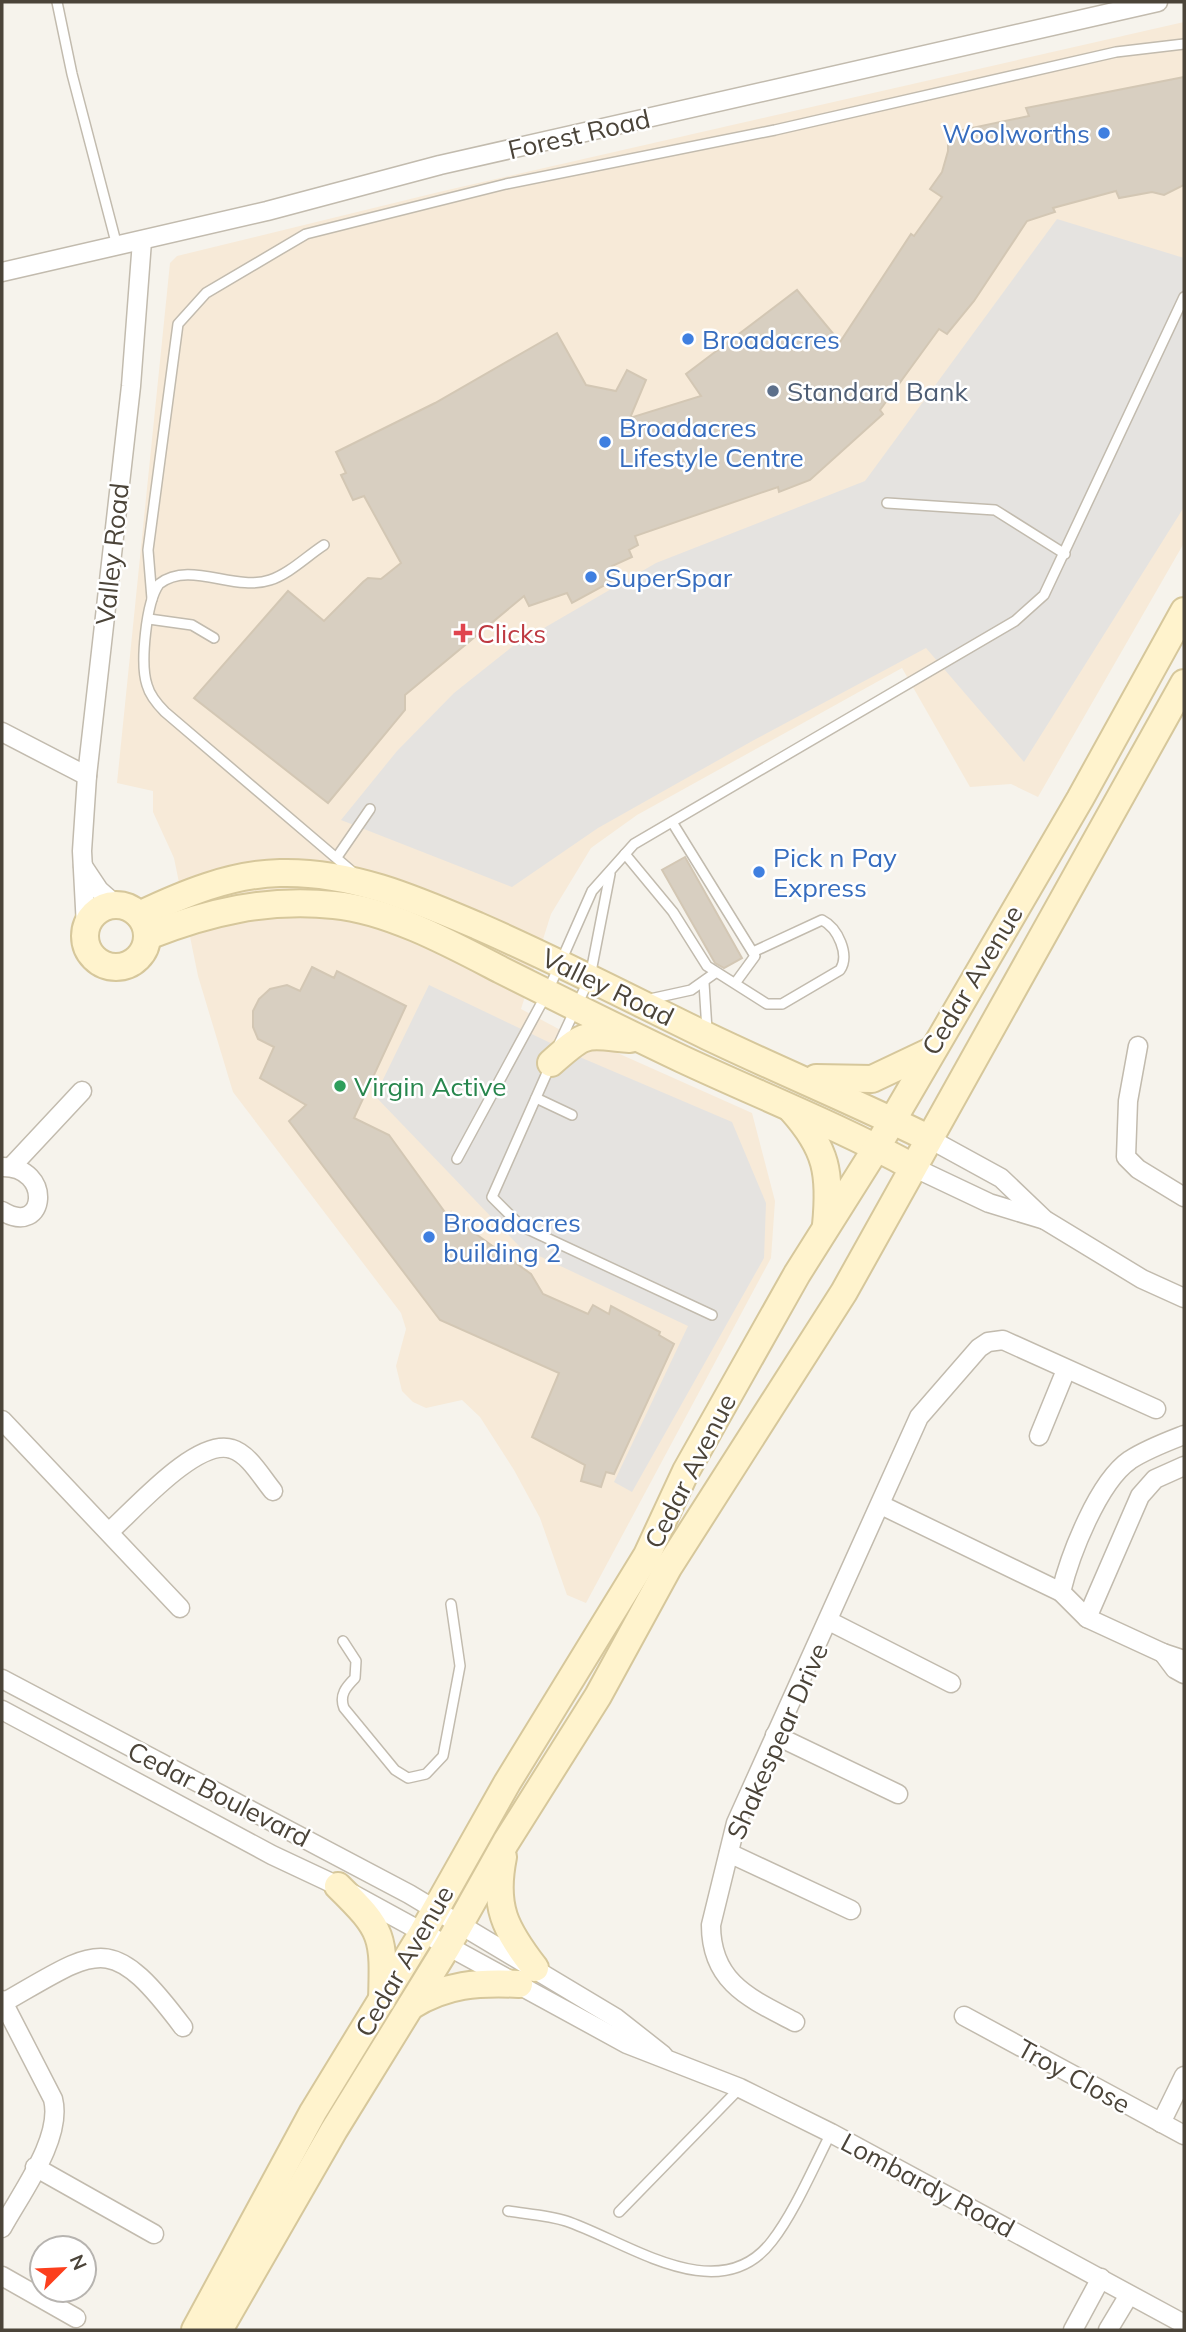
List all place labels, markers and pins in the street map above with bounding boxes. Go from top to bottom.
place label: Woolworths [942,117,1090,150]
marker: Woolworths [1096,125,1112,141]
place label: Broadacres [702,323,840,356]
marker: Broadacres [680,331,696,347]
place label: Standard Bank [787,375,968,408]
marker: Standard Bank [765,383,781,399]
place label: Broadacres Lifestyle Centre [619,411,804,474]
marker: Broadacres Lifestyle Centre [597,434,613,450]
place label: SuperSpar [605,561,733,594]
marker: SuperSpar [583,569,599,585]
place label: Clicks [477,617,546,650]
marker: Clicks [455,625,471,641]
place label: Pick n Pay Express [773,841,897,904]
marker: Pick n Pay Express [751,864,767,880]
place label: Virgin Active [354,1070,506,1103]
marker: Virgin Active [332,1078,348,1094]
place label: Broadacres building 2 [443,1206,581,1269]
marker: Broadacres building 2 [421,1229,437,1245]

